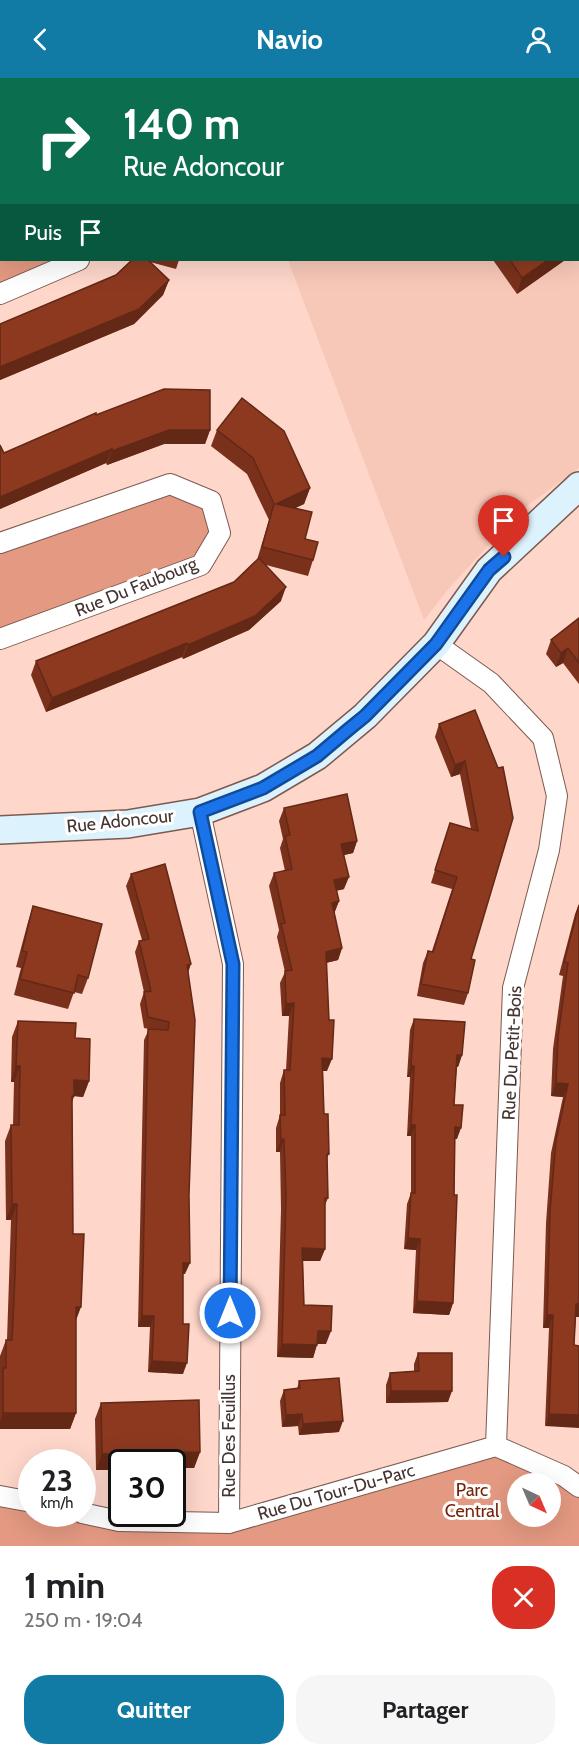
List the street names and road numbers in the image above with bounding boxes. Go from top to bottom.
street label: Rue Du Faubourg [72,552,201,622]
street label: Rue Adoncour [66,804,175,838]
street label: Rue Du Petit-Bois [497,985,527,1121]
street label: Rue Des Feuillus [218,1374,240,1498]
street label: Rue Du Tour-Du-Parc [255,1459,417,1525]

